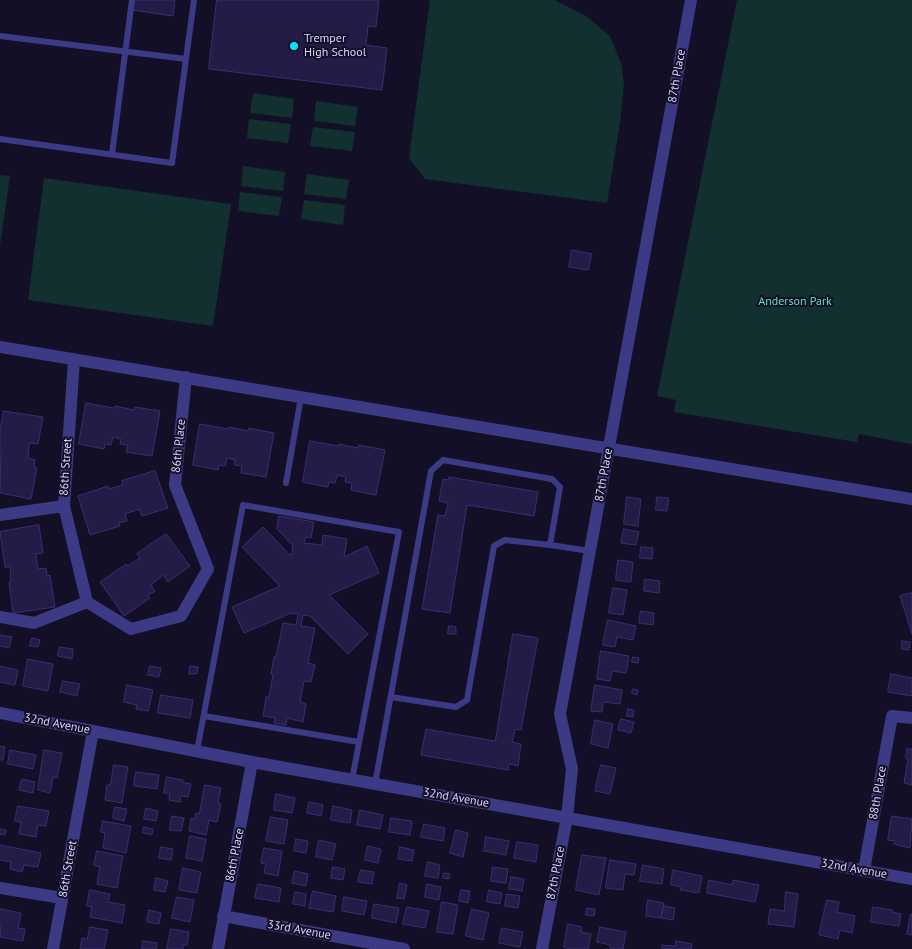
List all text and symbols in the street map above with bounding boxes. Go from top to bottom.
place label: Tremper High School [304,32,366,60]
marker: Tremper High School [288,40,300,52]
street label: 87th Place [665,48,689,104]
park label: Anderson Park [758,295,832,309]
street label: 86th Place [169,418,189,474]
street label: 86th Street [57,438,75,496]
street label: 87th Place [592,447,616,503]
street label: 32nd Avenue [23,711,91,737]
street label: 88th Place [866,765,890,821]
street label: 32nd Avenue [422,785,490,811]
street label: 86th Place [223,827,247,883]
street label: 86th Street [56,839,80,899]
street label: 87th Place [544,845,568,901]
street label: 32nd Avenue [820,856,888,882]
street label: 33rd Avenue [266,917,332,943]

